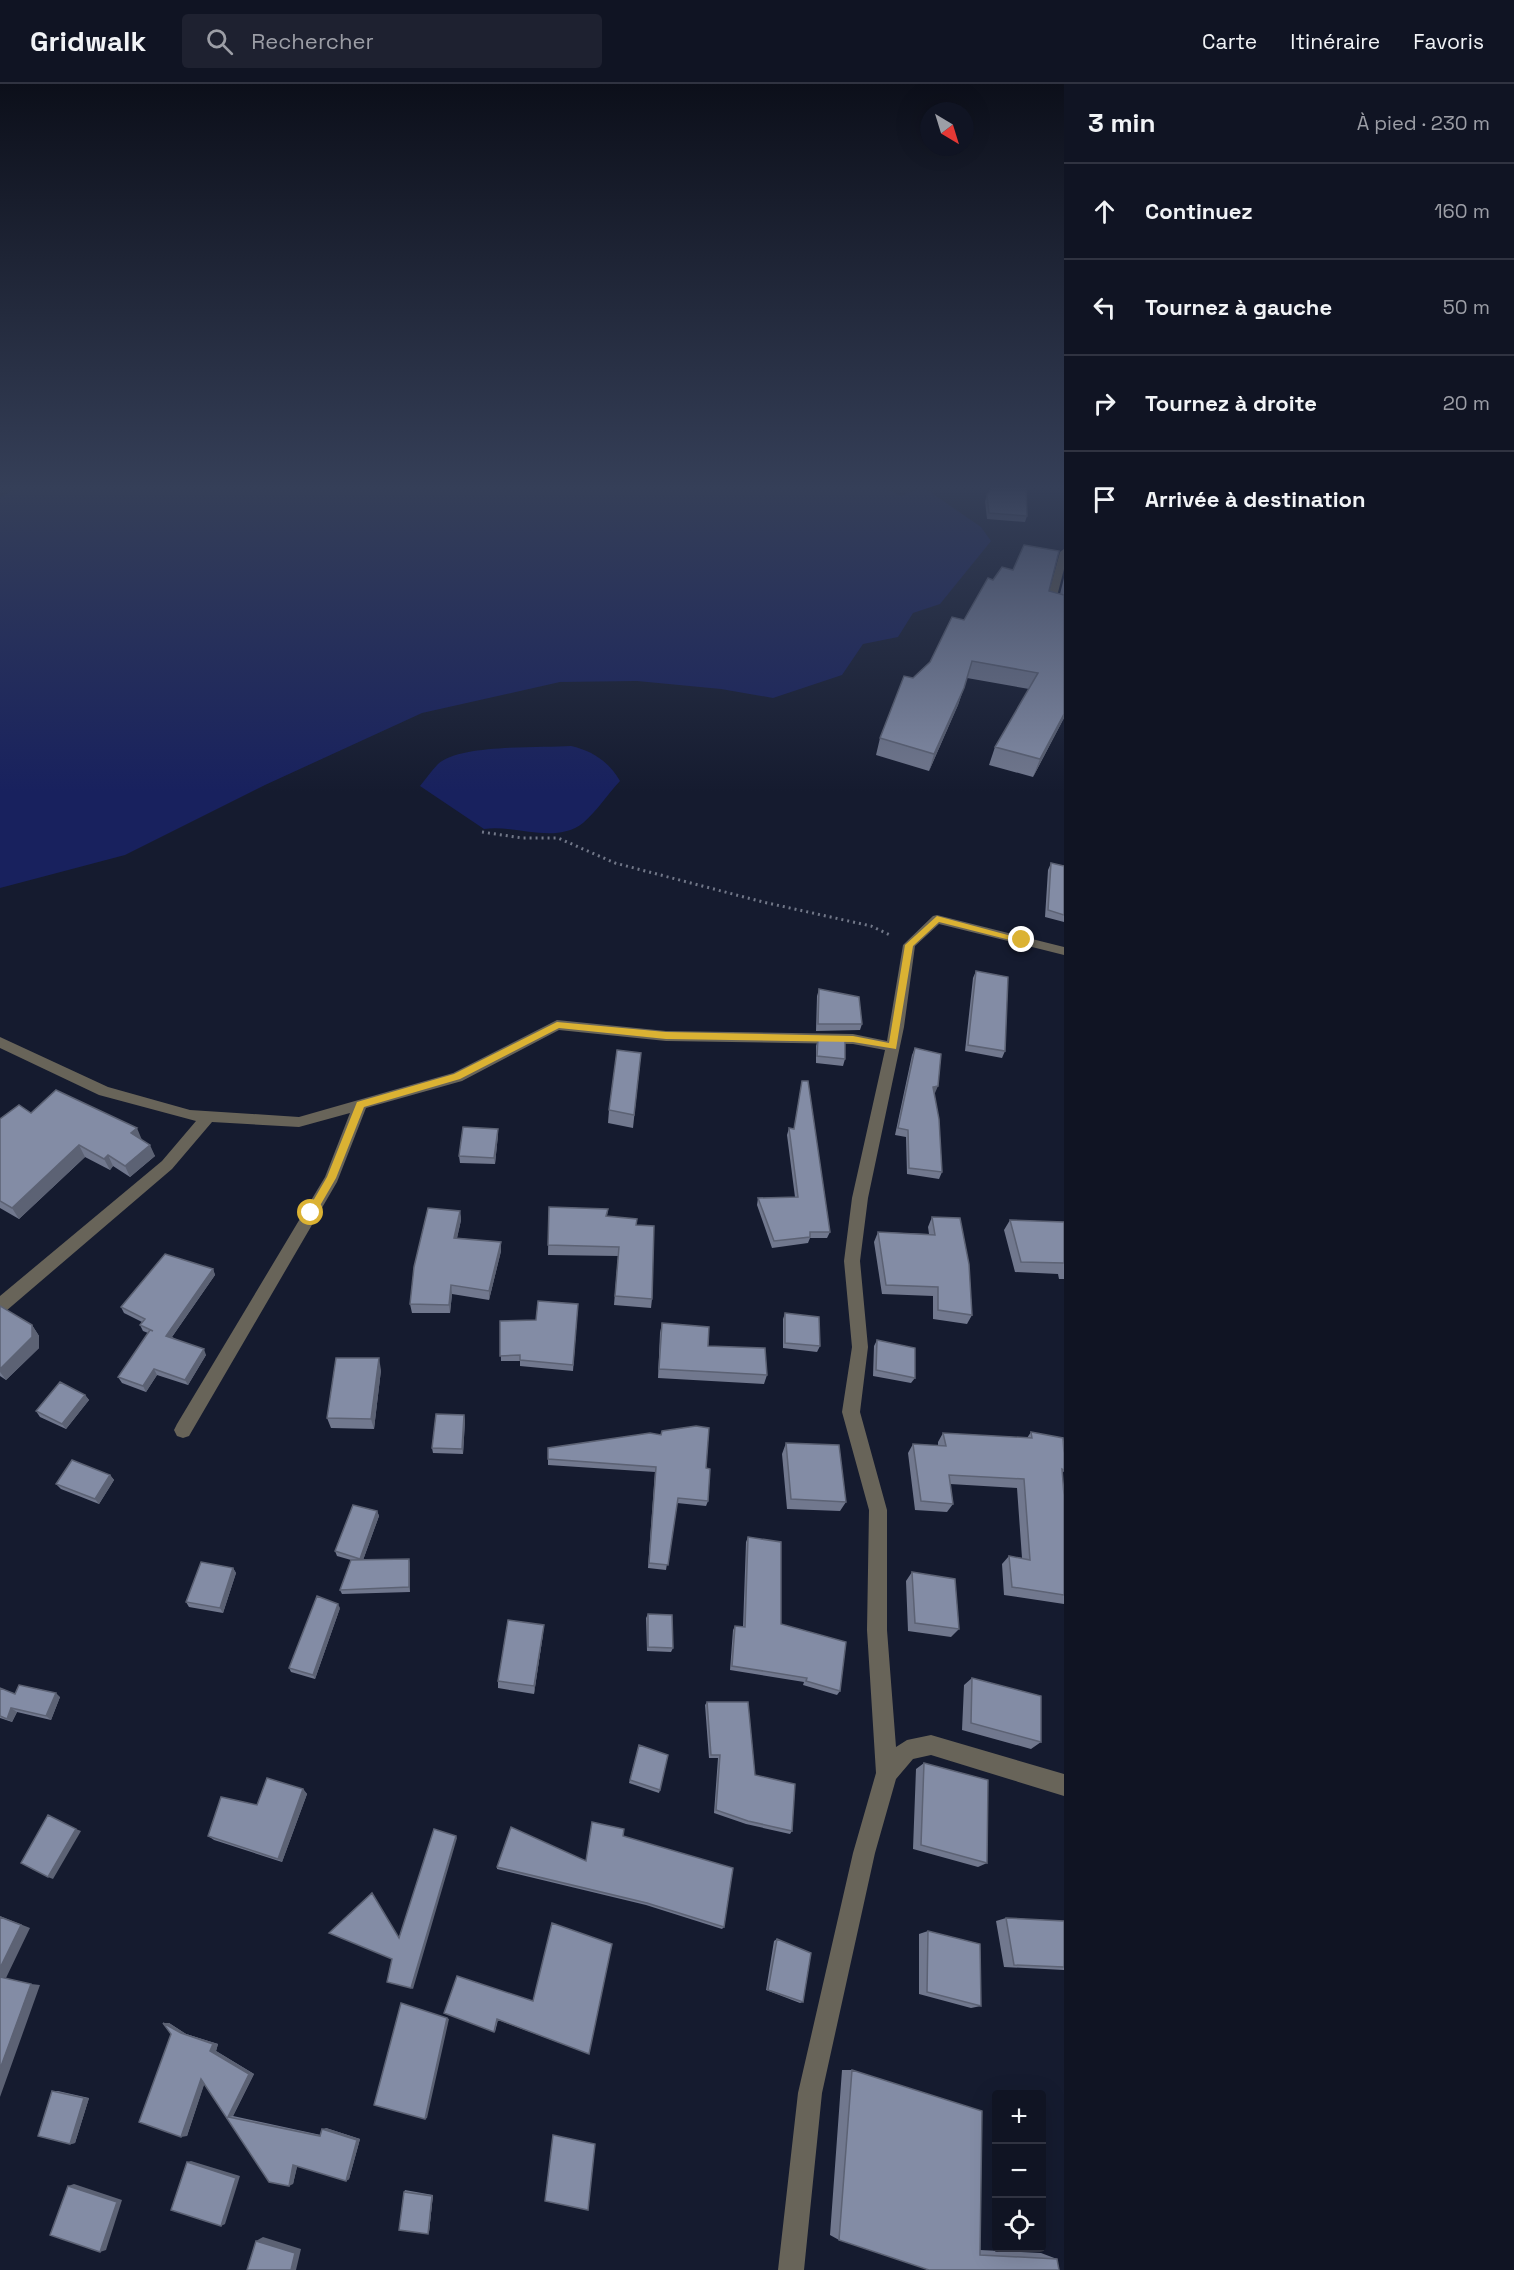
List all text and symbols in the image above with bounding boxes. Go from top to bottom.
search box [182,14,602,68]
text: Gridwalk [30,23,146,59]
icon: search [203,25,236,58]
text: Rechercher [251,27,374,55]
text: Carte [1202,28,1257,55]
text: Itinéraire [1290,28,1380,55]
text: Favoris [1413,28,1484,55]
north arrow [920,102,974,156]
text: 3 min [1088,106,1156,140]
text: À pied · 230 m [1357,110,1490,136]
icon: ahead [1088,195,1121,228]
text: Continuez [1145,197,1253,225]
text: 160 m [1434,198,1490,224]
icon: left [1088,291,1121,324]
text: Tournez à gauche [1145,293,1332,321]
text: 50 m [1443,294,1490,320]
icon: right [1088,387,1121,420]
text: Tournez à droite [1145,389,1317,417]
text: 20 m [1443,390,1490,416]
icon: arrive [1088,483,1121,516]
text: Arrivée à destination [1145,485,1366,513]
route end [1008,926,1034,952]
route start [297,1199,323,1225]
map controls [992,2090,1046,2252]
button: + [992,2090,1046,2144]
button: − [992,2144,1046,2198]
button: locate [992,2198,1046,2252]

